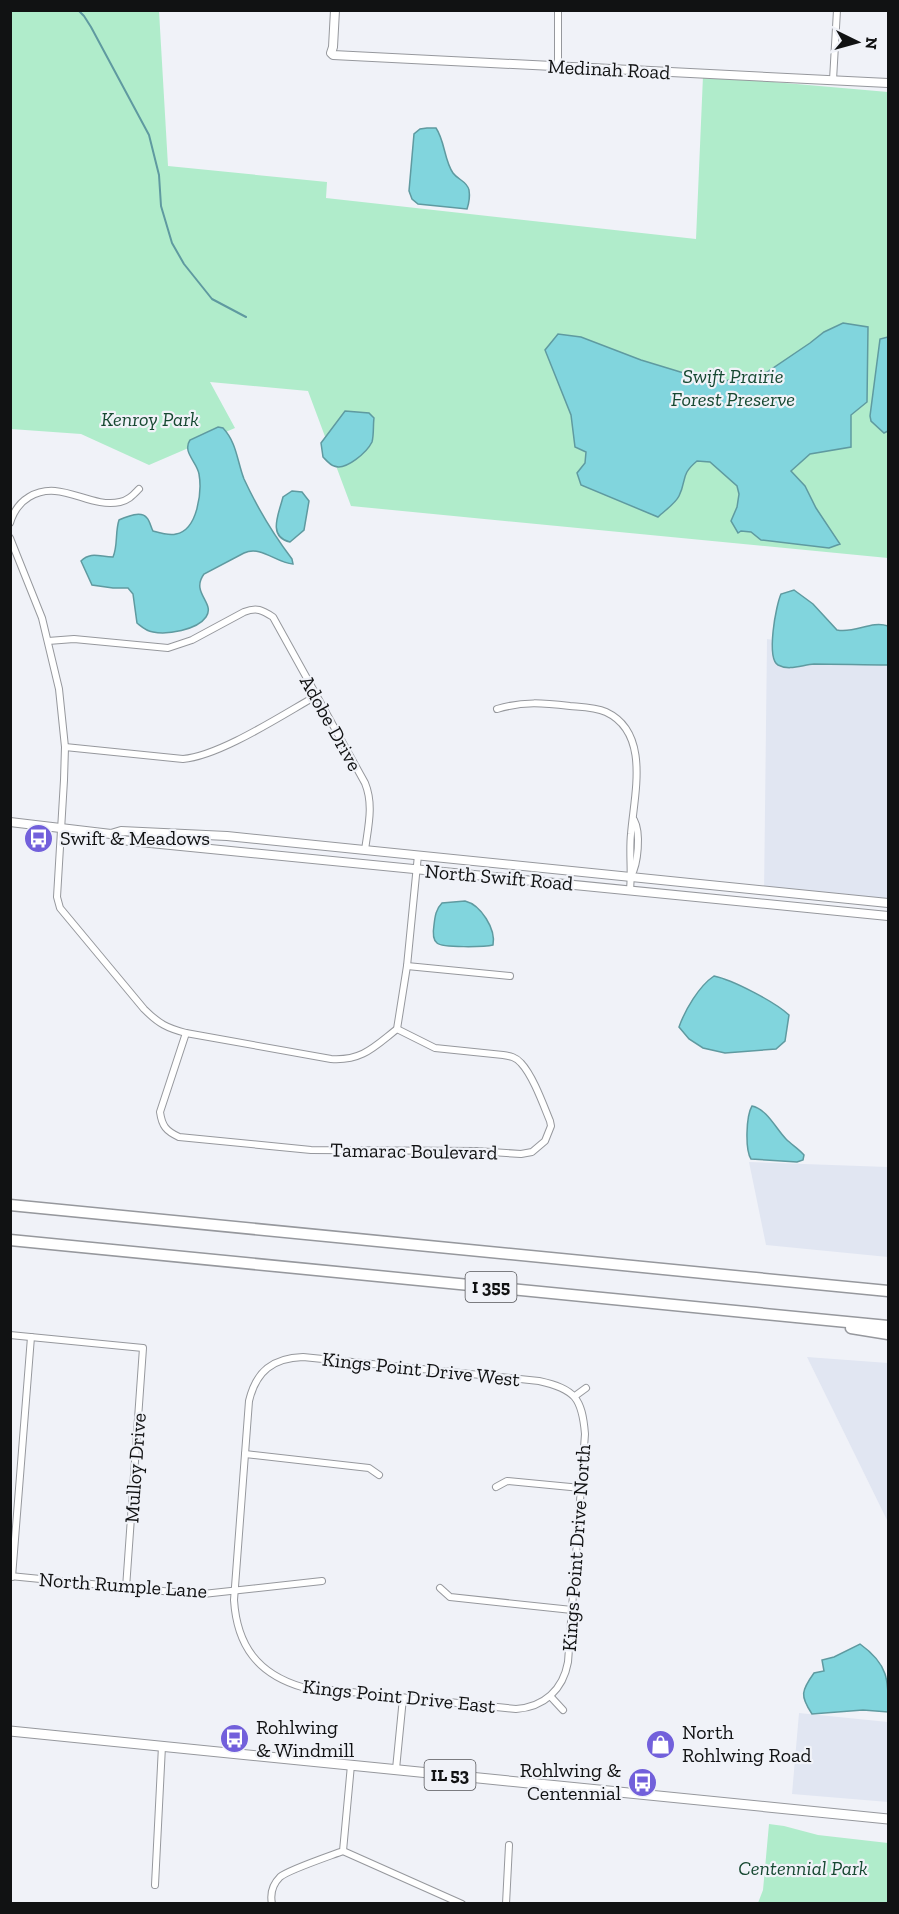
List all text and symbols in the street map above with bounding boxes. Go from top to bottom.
north arrow [827,12,887,72]
text: N [861,36,881,50]
street label: Medinah Road [547,54,671,84]
park label: Swift Prairie Forest Preserve [671,364,795,411]
park label: Kenroy Park [101,407,199,431]
street label: Adobe Drive [295,671,367,775]
bus stop icon: Swift & Meadows [23,822,55,854]
place label: Swift & Meadows [60,826,210,850]
street label: North Swift Road [424,859,574,895]
street label: Tamarac Boulevard [330,1138,498,1164]
road number: I 355 [466,1272,516,1302]
street label: Kings Point Drive West [321,1347,522,1391]
street label: Mulloy Drive [119,1412,151,1524]
street label: Kings Point Drive North [557,1443,595,1652]
street label: North Rumple Lane [38,1567,208,1603]
street label: Kings Point Drive East [301,1674,497,1718]
place label: Rohlwing & Windmill [256,1715,354,1762]
place label: North Rohlwing Road [682,1720,812,1767]
bus stop icon: Rohlwing & Windmill [219,1723,251,1755]
shop icon: North Rohlwing Road [645,1728,677,1760]
place label: Rohlwing & Centennial [520,1758,621,1805]
road number: IL 53 [424,1760,476,1790]
bus stop icon: Rohlwing & Centennial [626,1766,658,1798]
park label: Centennial Park [738,1856,868,1880]

